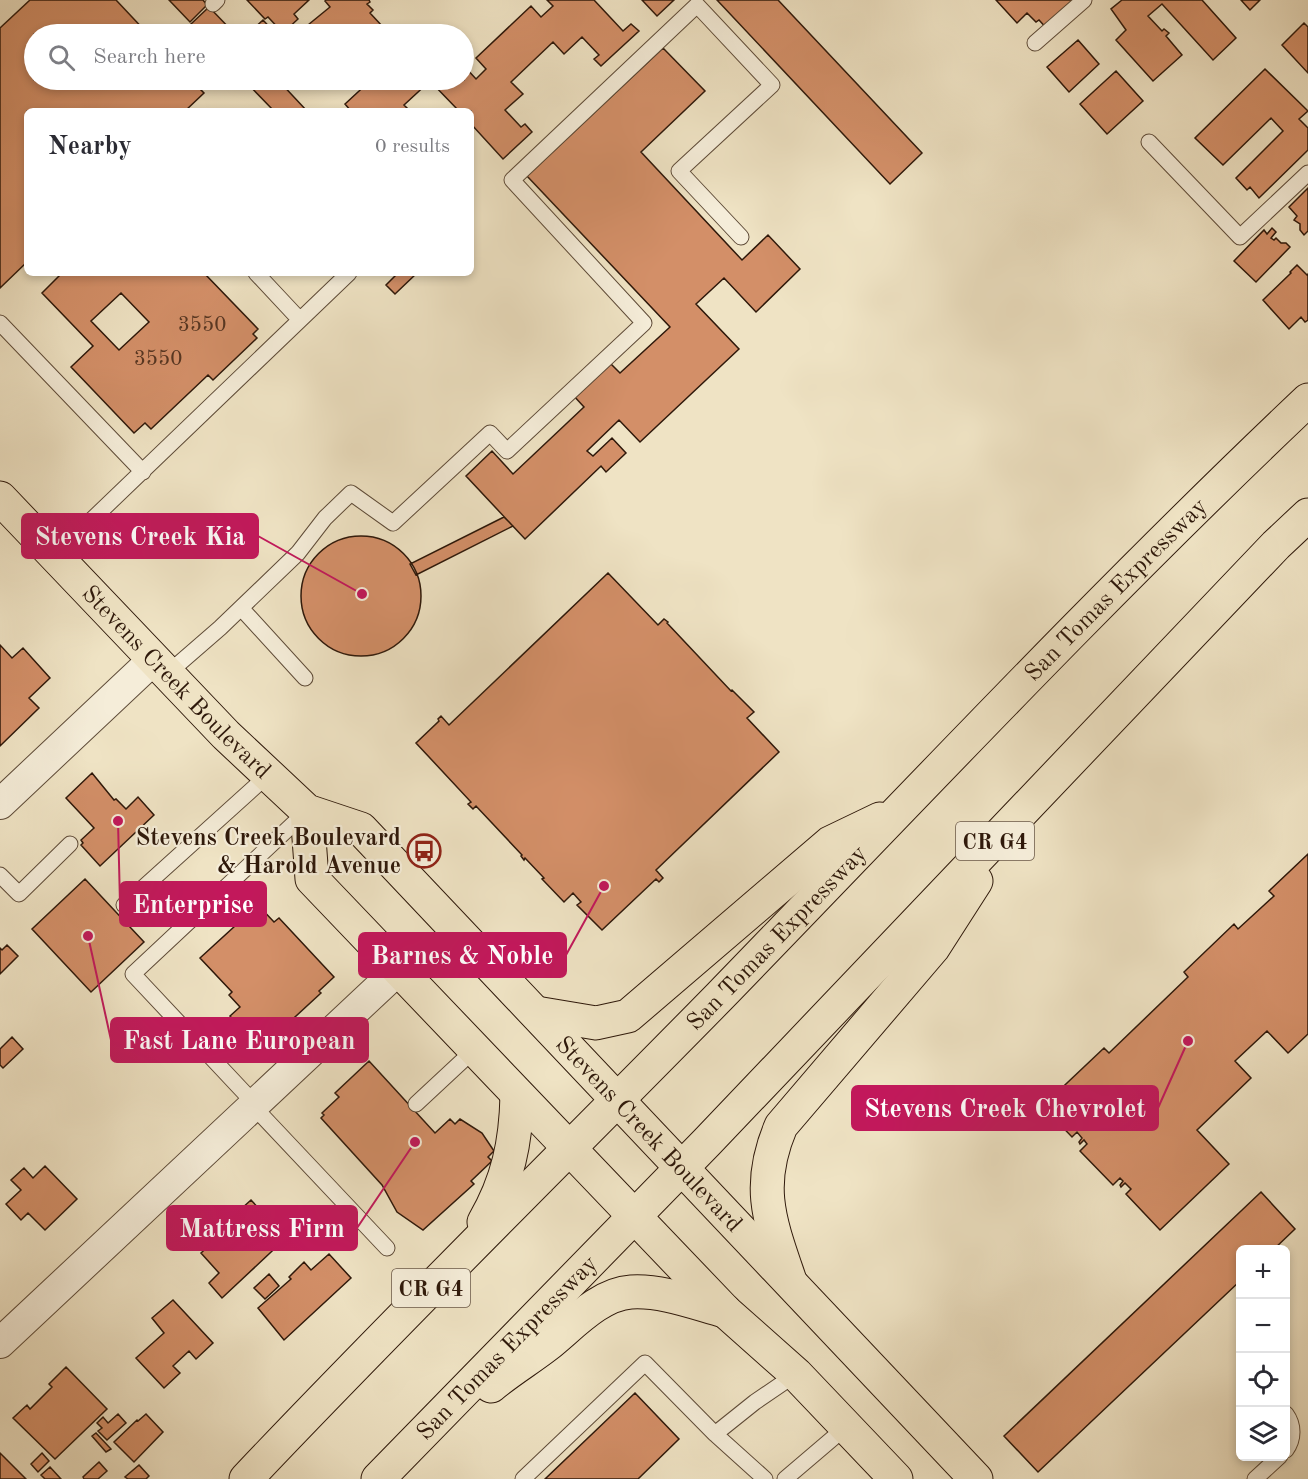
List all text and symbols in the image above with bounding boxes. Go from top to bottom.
search box [24,24,474,90]
icon: search [45,41,78,74]
text: Search here [93,46,206,68]
text: Nearby [48,134,132,160]
text: 0 results [375,137,450,157]
house number: 3550 [178,315,226,336]
house number: 3550 [134,349,182,370]
street label: San Tomas Expressway [1021,494,1213,687]
callout: Stevens Creek Kia [22,514,258,558]
text: Stevens Creek Kia [34,525,246,551]
street label: Stevens Creek Boulevard [76,582,275,784]
road number: CR G4 [956,822,1034,860]
place label: Stevens Creek Boulevard & Harold Avenue [136,827,401,879]
bus stop icon: Stevens Creek Boulevard & Harold Avenue [406,833,442,869]
street label: San Tomas Expressway [683,841,872,1036]
callout: Enterprise [120,882,266,926]
text: Enterprise [132,893,254,919]
callout: Barnes & Noble [359,933,566,977]
text: Barnes & Noble [371,944,553,970]
callout: Fast Lane European [111,1018,368,1062]
text: Fast Lane European [122,1029,356,1055]
street label: Stevens Creek Boulevard [550,1033,746,1238]
callout: Stevens Creek Chevrolet [852,1086,1158,1130]
text: Stevens Creek Chevrolet [864,1097,1146,1123]
callout: Mattress Firm [167,1206,357,1250]
text: Mattress Firm [179,1217,345,1243]
map controls [1236,1245,1290,1461]
button: + [1236,1245,1290,1299]
street label: San Tomas Expressway [413,1252,603,1446]
road number: CR G4 [392,1269,470,1307]
button: − [1236,1299,1290,1353]
button: locate [1236,1353,1290,1407]
button: layers [1236,1407,1290,1461]

